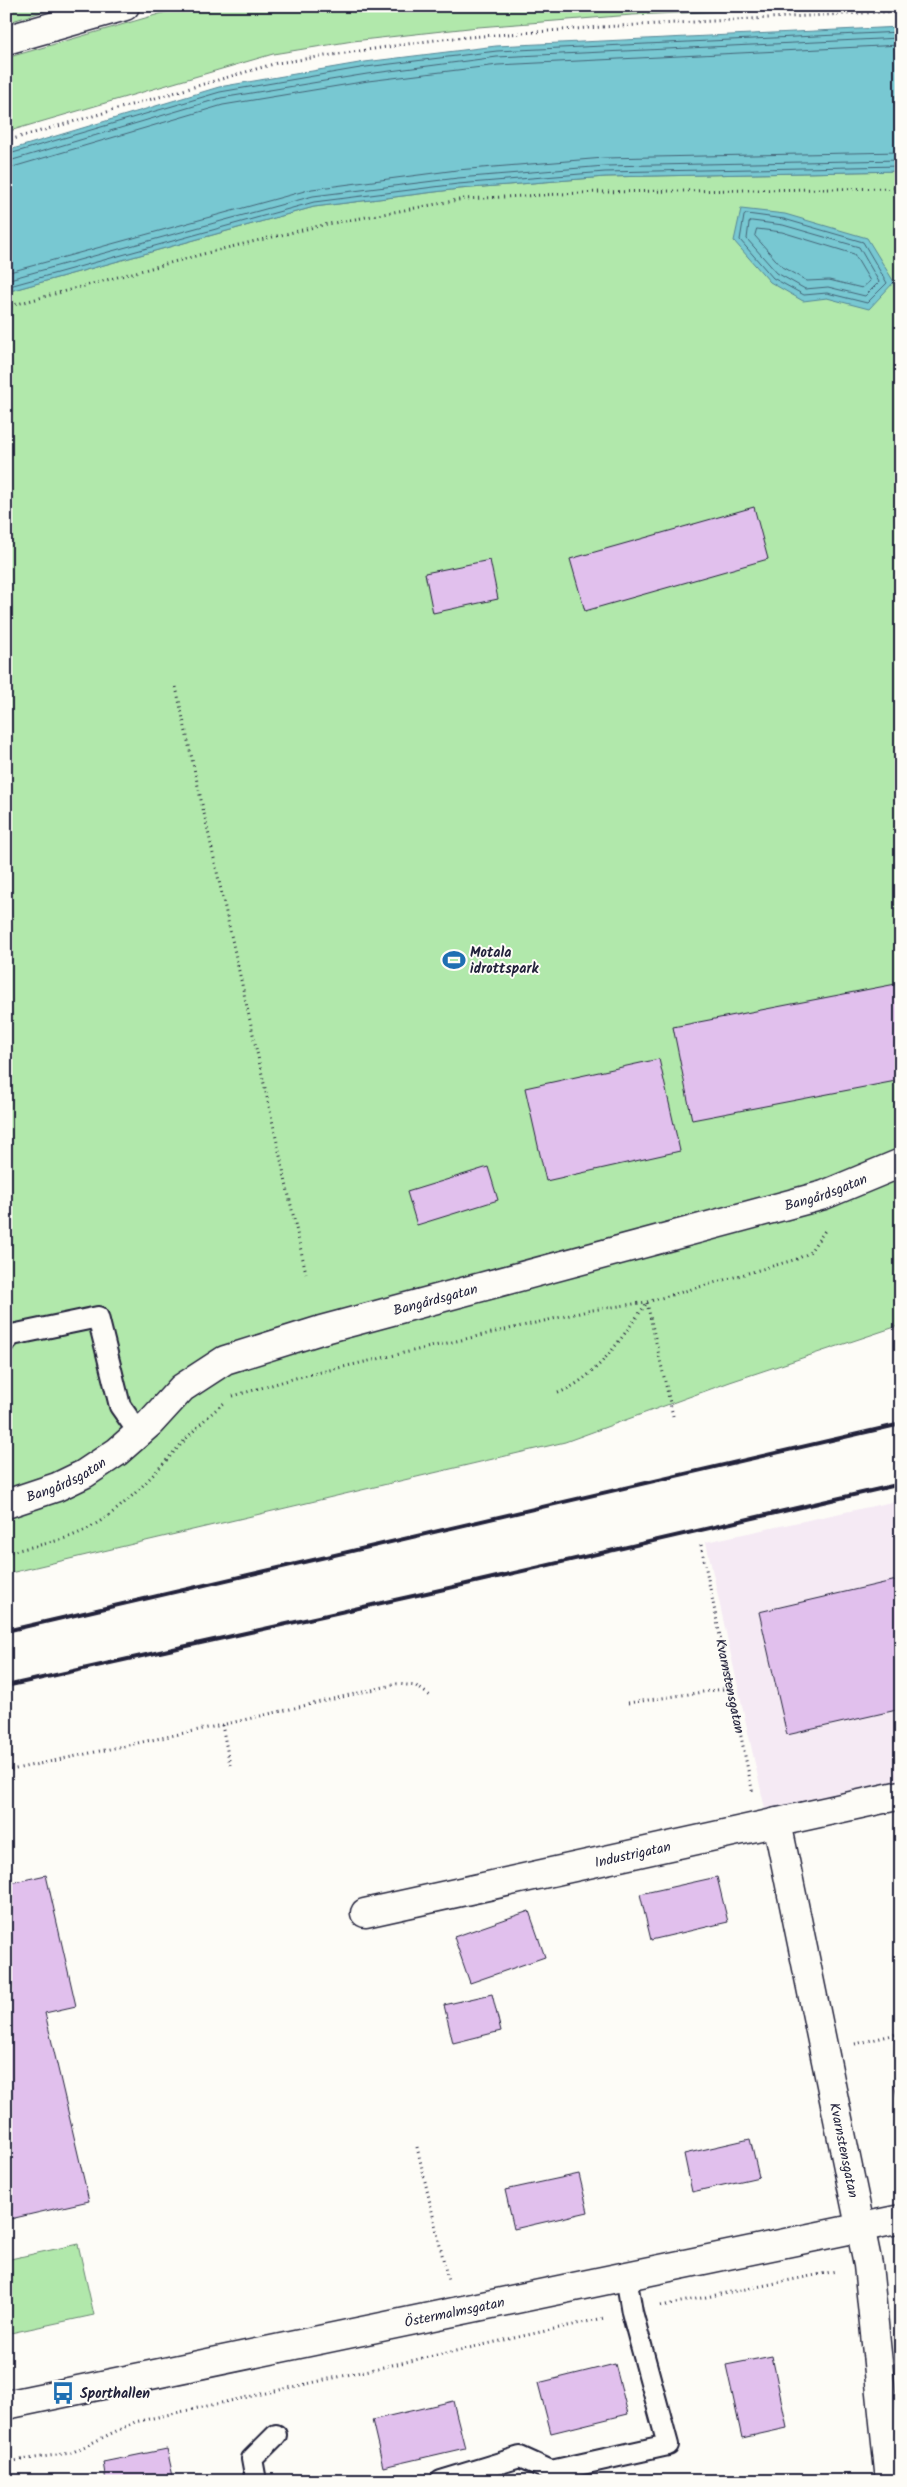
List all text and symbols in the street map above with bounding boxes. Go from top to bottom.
place label: Motala idrottspark [470,942,540,980]
sports icon: Motala idrottspark [441,947,467,973]
street label: Bangårdsgatan [782,1168,871,1217]
street label: Bangårdsgatan [391,1278,480,1322]
street label: Bangårdsgatan [23,1452,111,1509]
street label: Kvarnstensgatan [709,1637,750,1736]
street label: Industrigatan [593,1836,673,1874]
street label: Kvarnstensgatan [823,2101,864,2200]
street label: Östermalmsgatan [402,2292,507,2334]
bus stop icon: Sporthallen [50,2380,76,2406]
place label: Sporthallen [80,2383,150,2405]

